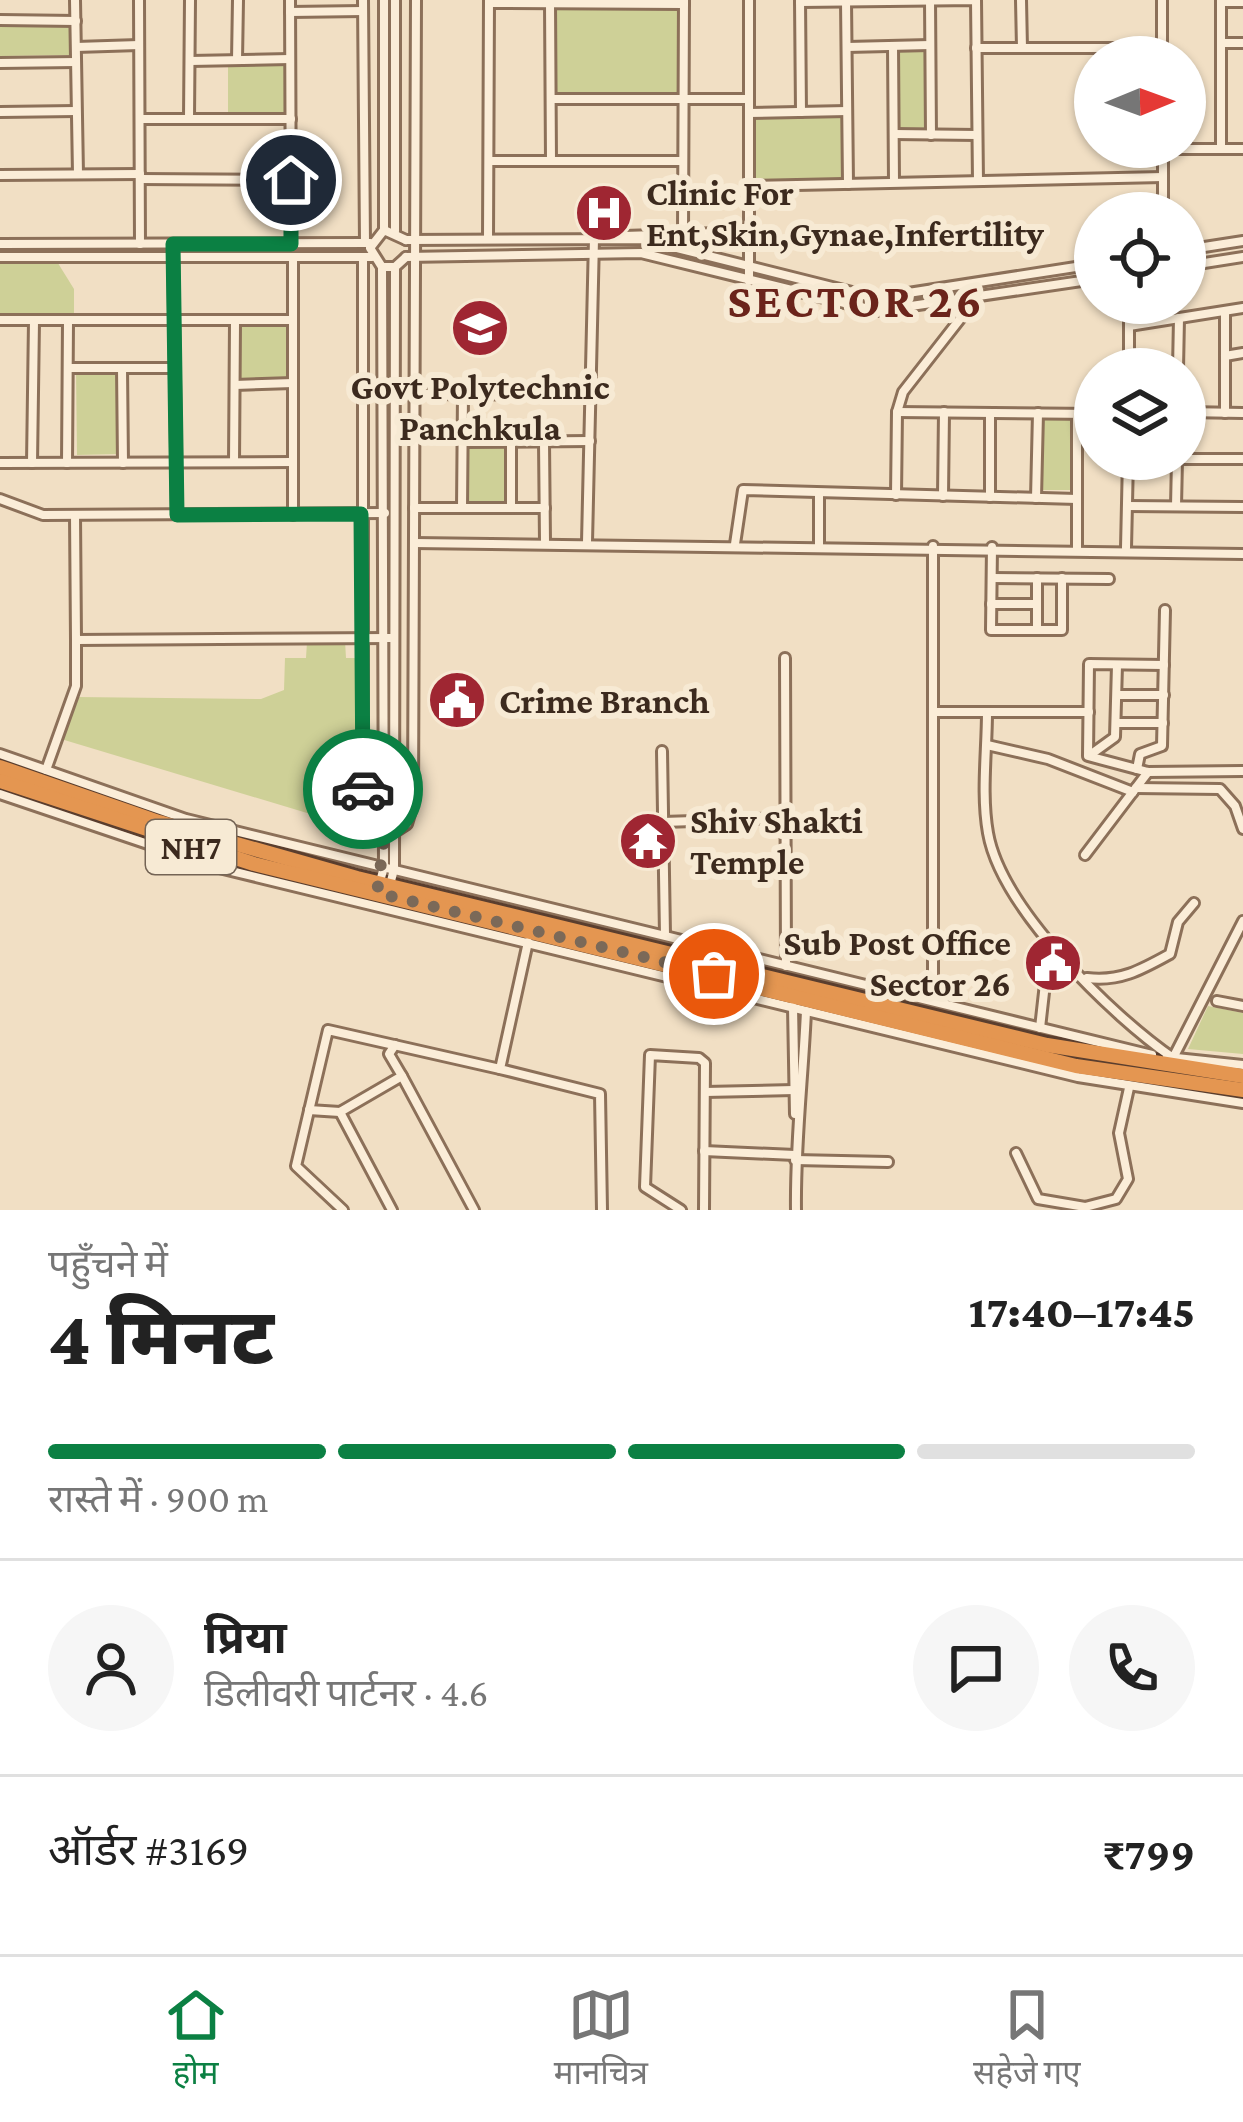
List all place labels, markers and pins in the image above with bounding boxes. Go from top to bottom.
pin [240,129,342,231]
place label: Clinic For Ent,Skin,Gynae,Infertility [646,173,1044,254]
hospital icon: Clinic For Ent,Skin,Gynae,Infertility [573,182,635,244]
school or university icon: Govt Polytechnic Panchkula [449,297,511,359]
place label: Govt Polytechnic Panchkula [350,367,610,448]
public building icon: Crime Branch [426,669,488,731]
place label: Crime Branch [499,681,710,721]
place label: Shiv Shakti Temple [690,801,863,882]
temple icon: Shiv Shakti Temple [617,810,679,872]
pin [663,923,765,1025]
place label: Sub Post Office Sector 26 [783,923,1011,1004]
public building icon: Sub Post Office Sector 26 [1022,932,1084,994]

